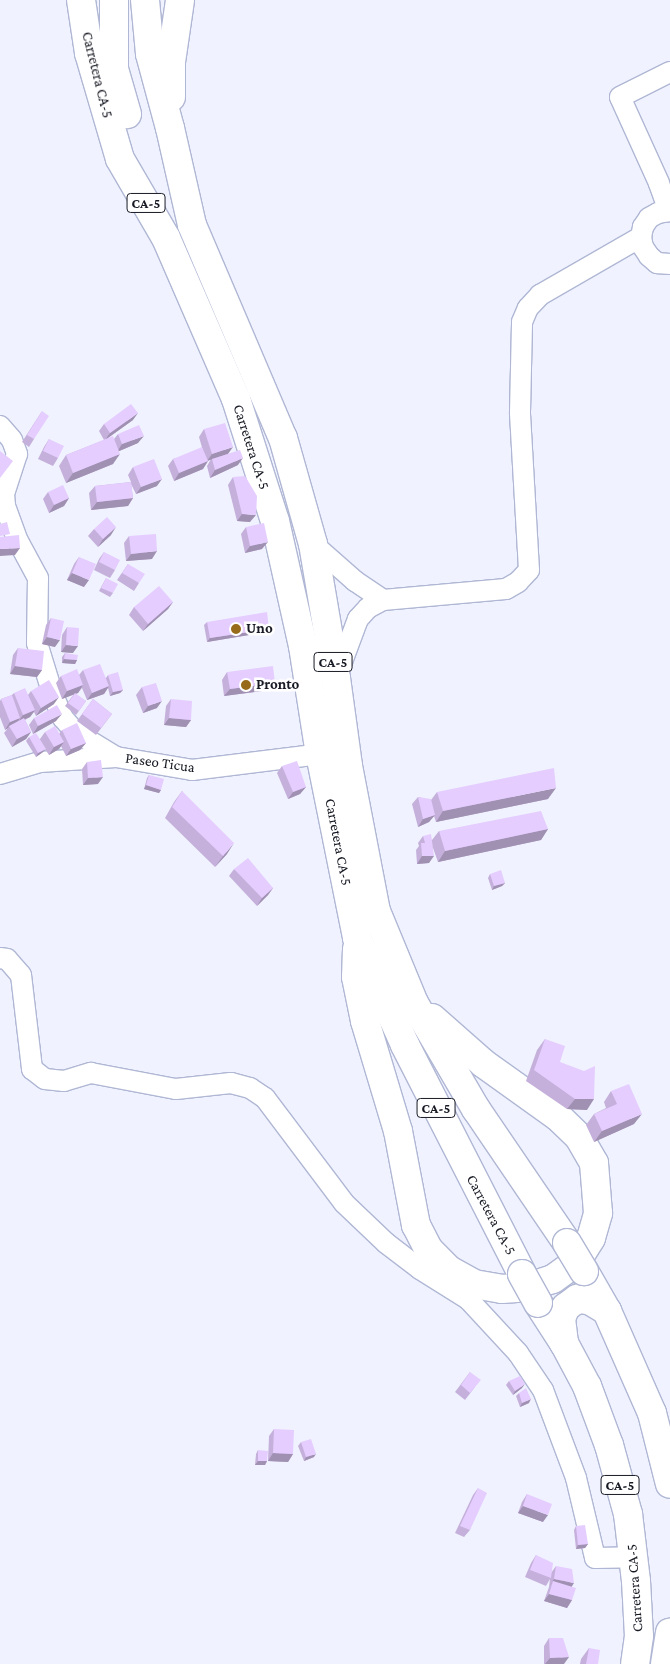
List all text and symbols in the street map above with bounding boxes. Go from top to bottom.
street label: Carretera CA-5 [78,30,116,120]
road number: CA-5 [126,192,166,214]
street label: Carretera CA-5 [229,402,273,492]
place label: Uno [246,620,273,638]
marker: Uno [230,623,242,635]
road number: CA-5 [313,650,353,674]
place label: Pronto [256,676,299,694]
marker: Pronto [240,679,252,691]
street label: Paseo Ticua [124,749,196,777]
street label: Carretera CA-5 [321,797,355,887]
road number: CA-5 [416,1096,456,1120]
street label: Carretera CA-5 [462,1172,520,1258]
road number: CA-5 [600,1474,640,1496]
street label: Carretera CA-5 [623,1543,647,1633]

